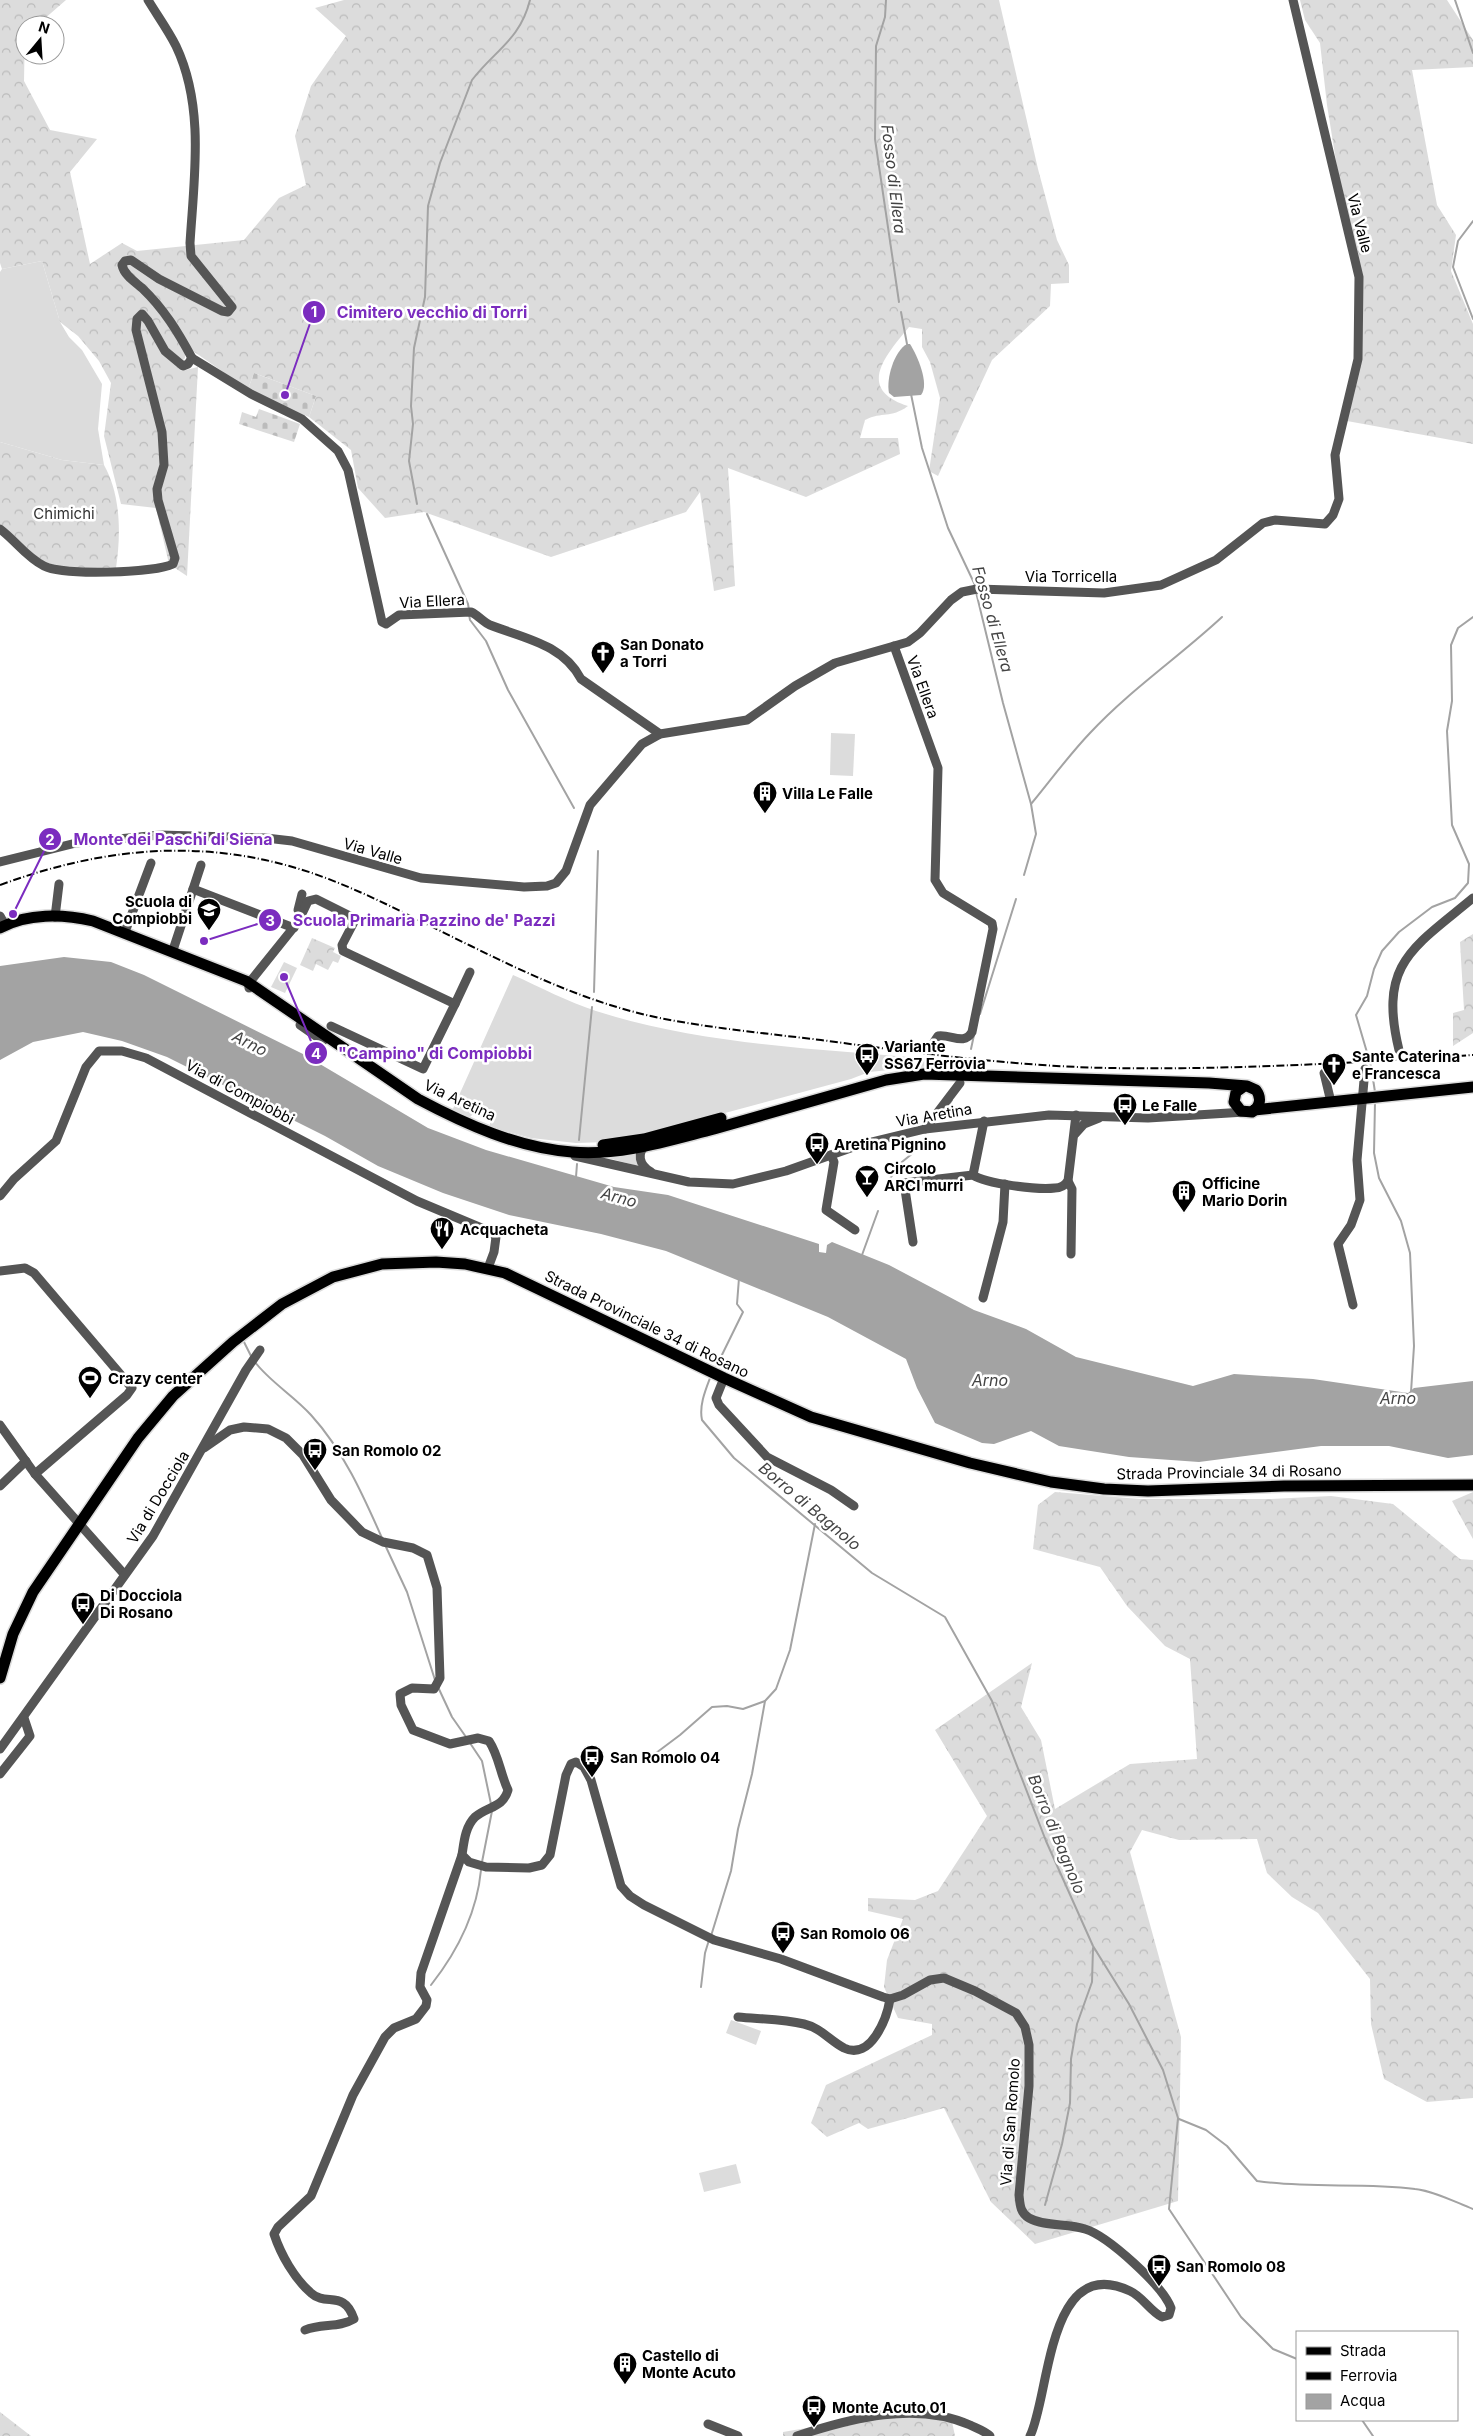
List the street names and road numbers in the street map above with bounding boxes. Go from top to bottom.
street label: Via Valle [1343,191,1377,255]
street label: Via Torricella [1025,567,1117,586]
street label: Via Ellera [399,590,465,612]
street label: Via Ellera [903,653,943,721]
street label: Via Valle [341,834,405,868]
street label: Via di Compiobbi [182,1055,298,1129]
street label: Via Aretina [421,1075,499,1125]
street label: Via Aretina [894,1099,974,1131]
street label: Strada Provinciale 34 di Rosano [542,1266,752,1382]
street label: Via di Docciola [123,1447,193,1547]
street label: Strada Provinciale 34 di Rosano [1116,1461,1342,1483]
street label: Via di San Romolo [996,2058,1024,2186]

